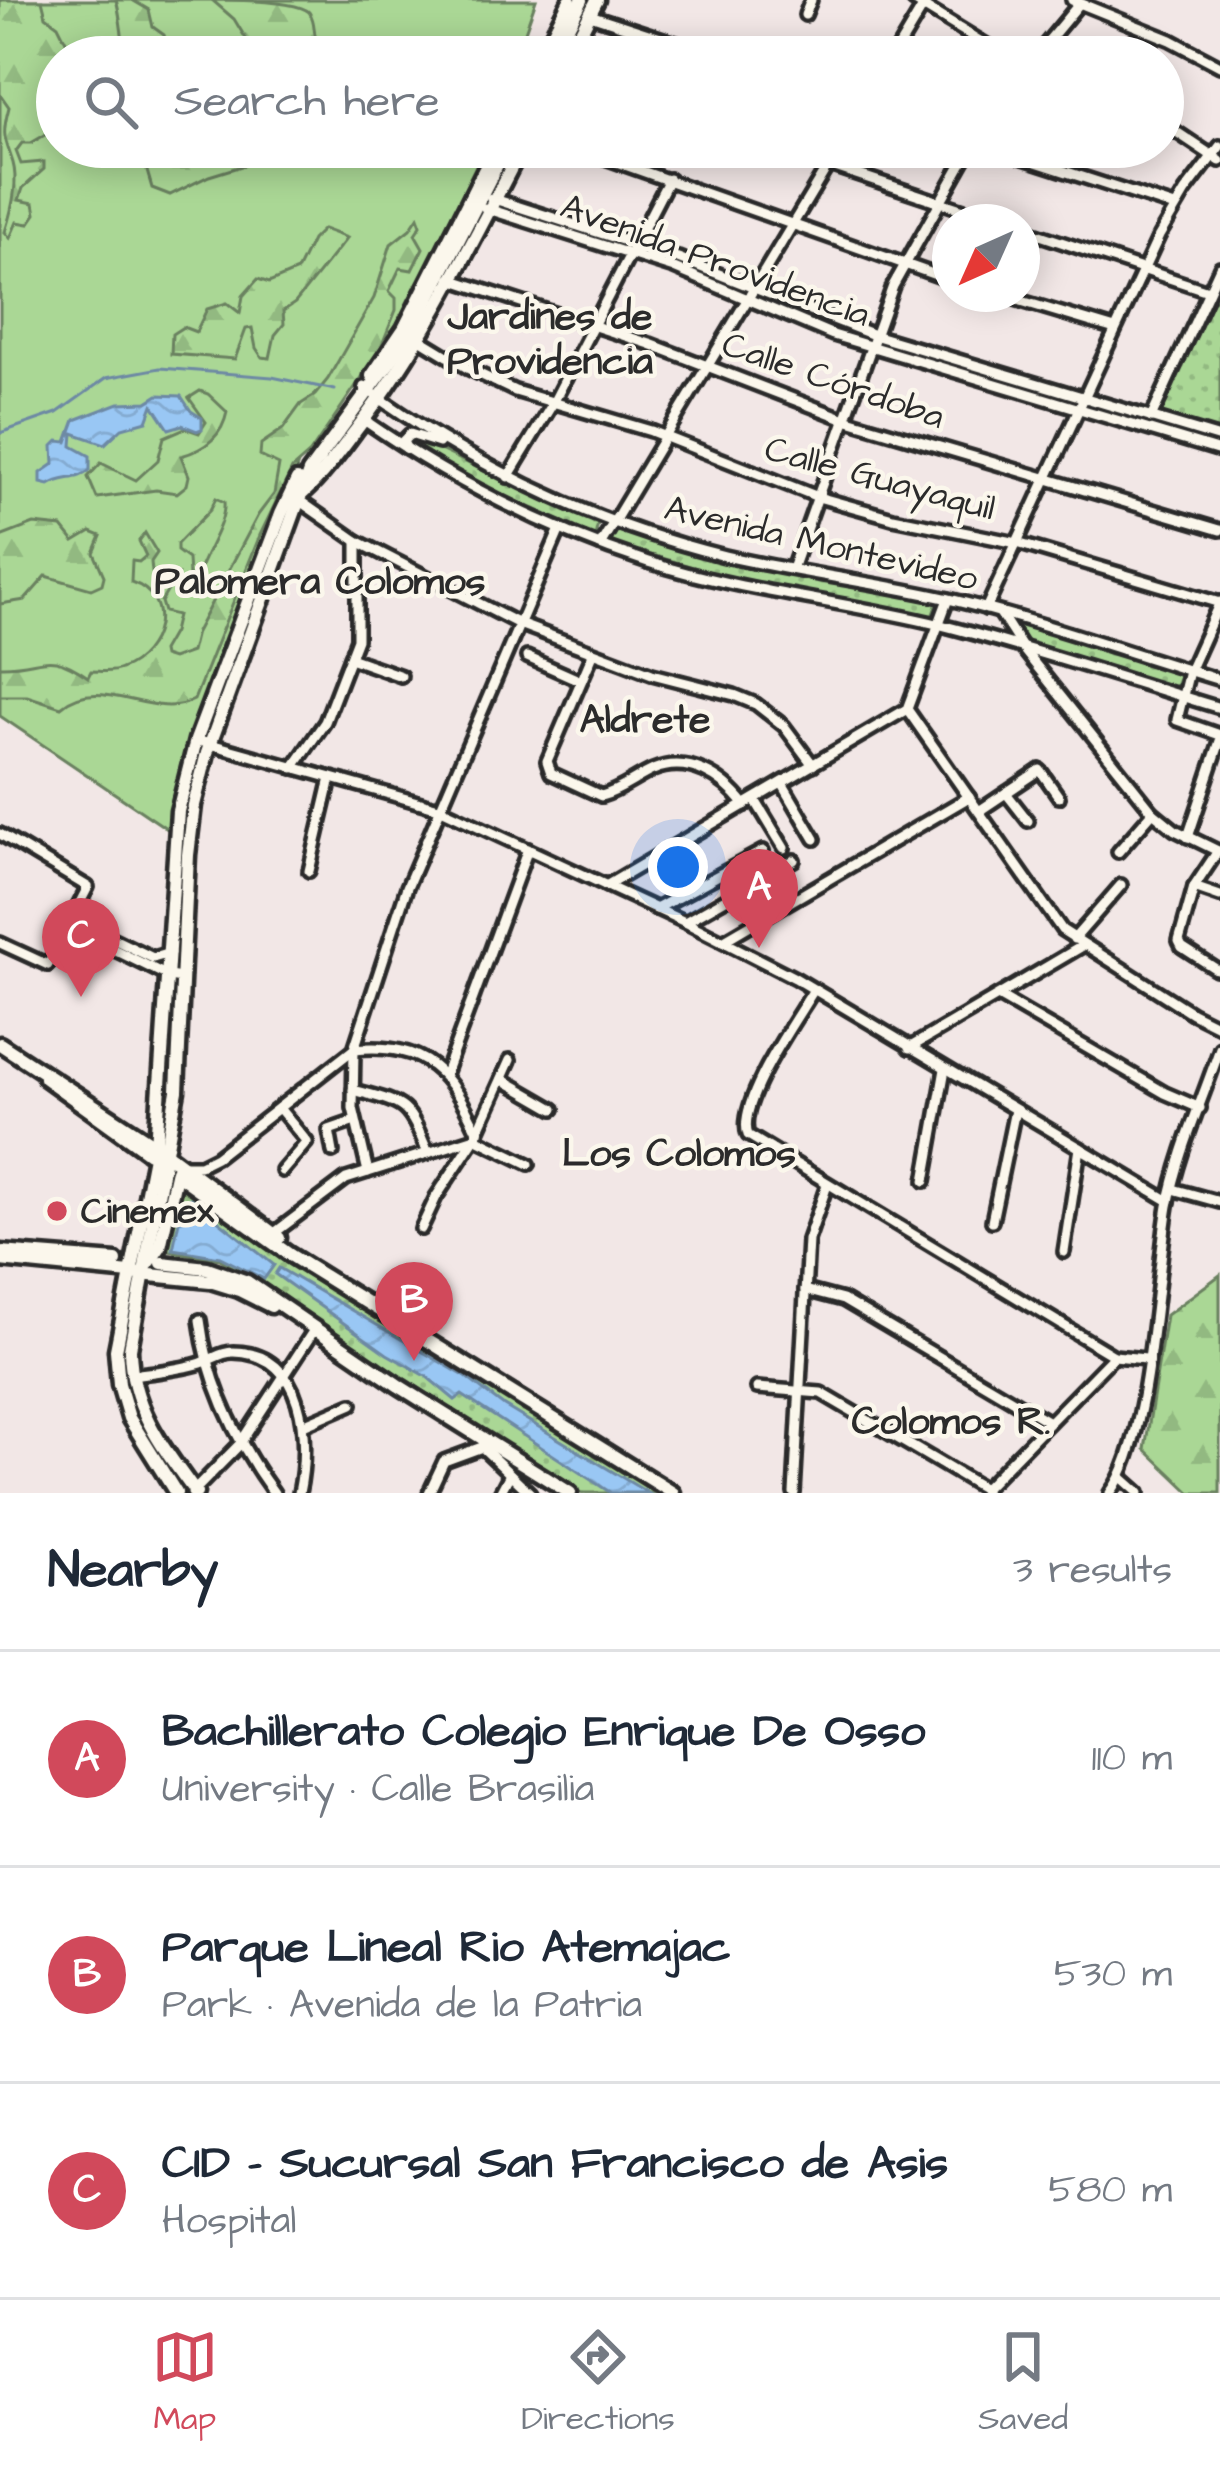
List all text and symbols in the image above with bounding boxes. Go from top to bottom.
search box [36,36,1184,168]
icon: search [78,69,144,135]
text: Search here [174,71,440,133]
street label: Avenida Providencia [553,181,877,341]
north arrow [932,204,1040,312]
district label: Jardines de Providencia [447,291,653,390]
street label: Calle Córdoba [715,319,951,443]
street label: Calle Guayaquil [759,424,1001,534]
street label: Avenida Montevideo [659,483,983,605]
district label: Palomera Colomos [155,556,485,610]
district label: Aldrete [580,694,710,748]
your location [648,837,708,897]
pin: A [720,849,798,948]
pin: C [42,898,120,997]
district label: Los Colomos [562,1128,796,1182]
place label: Cinemex [81,1186,215,1237]
marker: Cinemex [44,1198,70,1224]
pin: B [375,1262,453,1361]
district label: Colomos R. [852,1396,1050,1450]
text: Nearby [48,1536,218,1607]
text: 3 results [1013,1544,1172,1598]
text: Bachillerato Colegio Enrique De Osso [162,1701,925,1763]
text: A [75,1732,99,1786]
text: 110 m [1091,1732,1172,1786]
text: University · Calle Brasilia [162,1763,594,1817]
text: Parque Lineal Rio Atemajac [162,1917,730,1979]
text: B [73,1948,101,2002]
text: 530 m [1054,1948,1172,2002]
text: Park · Avenida de la Patria [162,1979,642,2033]
text: CID - Sucursal San Francisco de Asis [162,2133,948,2195]
text: C [73,2164,101,2218]
text: 580 m [1049,2164,1172,2218]
text: Hospital [162,2195,296,2249]
tab: Map [152,2324,218,2442]
tab: Directions [521,2324,675,2442]
tab: Saved [978,2324,1068,2442]

